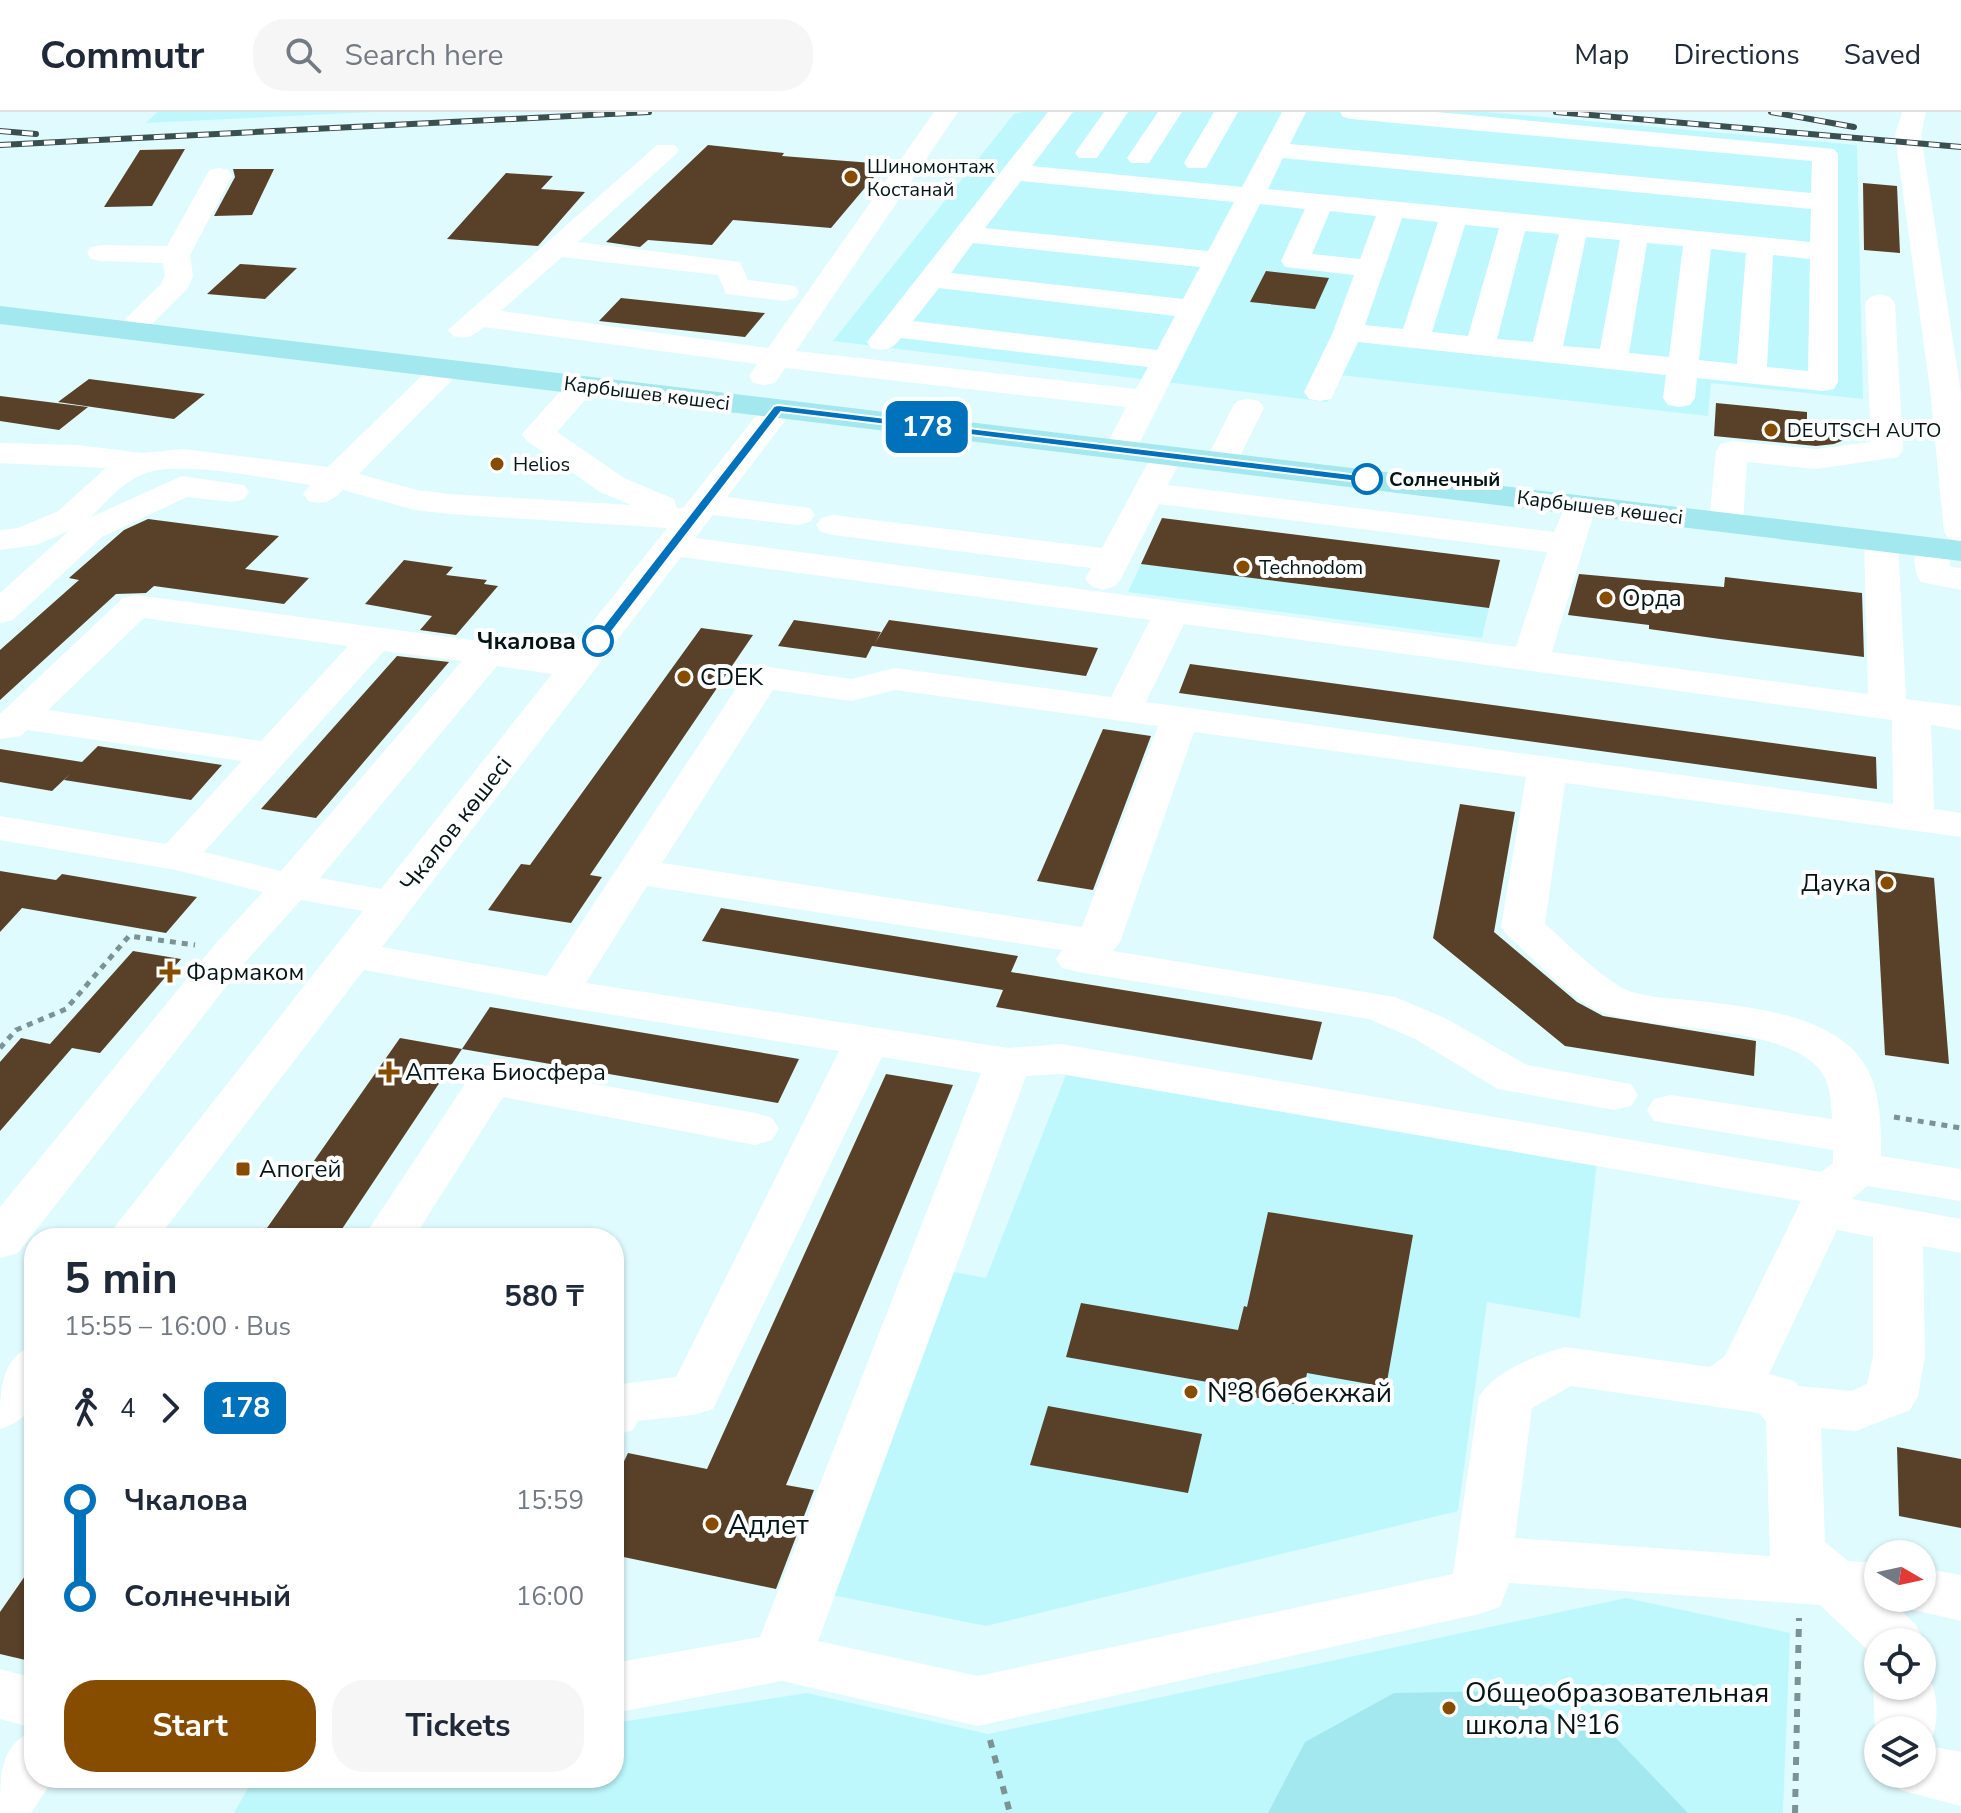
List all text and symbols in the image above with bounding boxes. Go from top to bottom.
search box [253,19,813,91]
text: Commutr [40,30,205,81]
icon: search [281,33,325,77]
text: Search here [345,35,504,76]
text: Map [1574,36,1629,74]
text: Directions [1673,36,1800,74]
text: Saved [1844,36,1921,74]
place label: Шиномонтаж Костанай [867,153,995,203]
marker: Шиномонтаж Костанай [842,168,860,186]
street label: Карбышев көшесі [562,370,732,417]
line badge: 178 [881,401,973,453]
text: 178 [902,408,952,446]
place label: DEUTSCH AUTO [1787,417,1941,444]
marker: DEUTSCH AUTO [1762,421,1780,439]
place label: Helios [513,451,570,478]
marker: Helios [488,455,506,473]
marker: Солнечный [1352,464,1382,494]
place label: Солнечный [1389,466,1500,493]
street label: Карбышев көшесі [1515,484,1685,531]
place label: Technodom [1259,554,1363,581]
marker: Technodom [1234,558,1252,576]
place label: Орда [1622,582,1682,614]
marker: Орда [1597,589,1615,607]
place label: Чкалова [477,625,576,657]
marker: Чкалова [583,626,613,656]
place label: CDEK [700,661,764,693]
marker: CDEK [675,668,693,686]
street label: Чкалов көшесі [393,750,519,898]
place label: Даука [1801,867,1871,899]
marker: Даука [1878,874,1896,892]
place label: Фармаком [186,956,304,988]
marker: Фармаком [161,963,179,981]
place label: Аптека Биосфера [405,1056,606,1088]
marker: Аптека Биосфера [380,1063,398,1081]
place label: Апогей [259,1153,342,1185]
marker: Апогей [234,1160,252,1178]
text: 5 min [64,1249,178,1309]
text: 580 ₸ [504,1276,584,1317]
text: 15:55 – 16:00 · Bus [64,1309,291,1344]
place label: №8 бөбекжай [1207,1374,1392,1412]
marker: №8 бөбекжай [1182,1383,1200,1401]
icon: walk [64,1386,108,1430]
icon: forward [148,1386,192,1430]
text: 178 [220,1389,270,1427]
text: 4 [120,1391,136,1426]
text: Чкалова [124,1480,248,1521]
text: 15:59 [516,1483,584,1518]
place label: Адлет [728,1506,809,1544]
marker: Адлет [703,1515,721,1533]
north arrow [1864,1540,1936,1612]
map controls [1864,1540,1936,1788]
text: Солнечный [124,1576,291,1617]
text: 16:00 [516,1579,584,1614]
button: locate [1864,1628,1936,1700]
place label: Общеобразовательная школа №16 [1465,1674,1769,1744]
button: Start [64,1680,316,1772]
button: Tickets [332,1680,584,1772]
marker: Общеобразовательная школа №16 [1440,1699,1458,1717]
button: layers [1864,1716,1936,1788]

